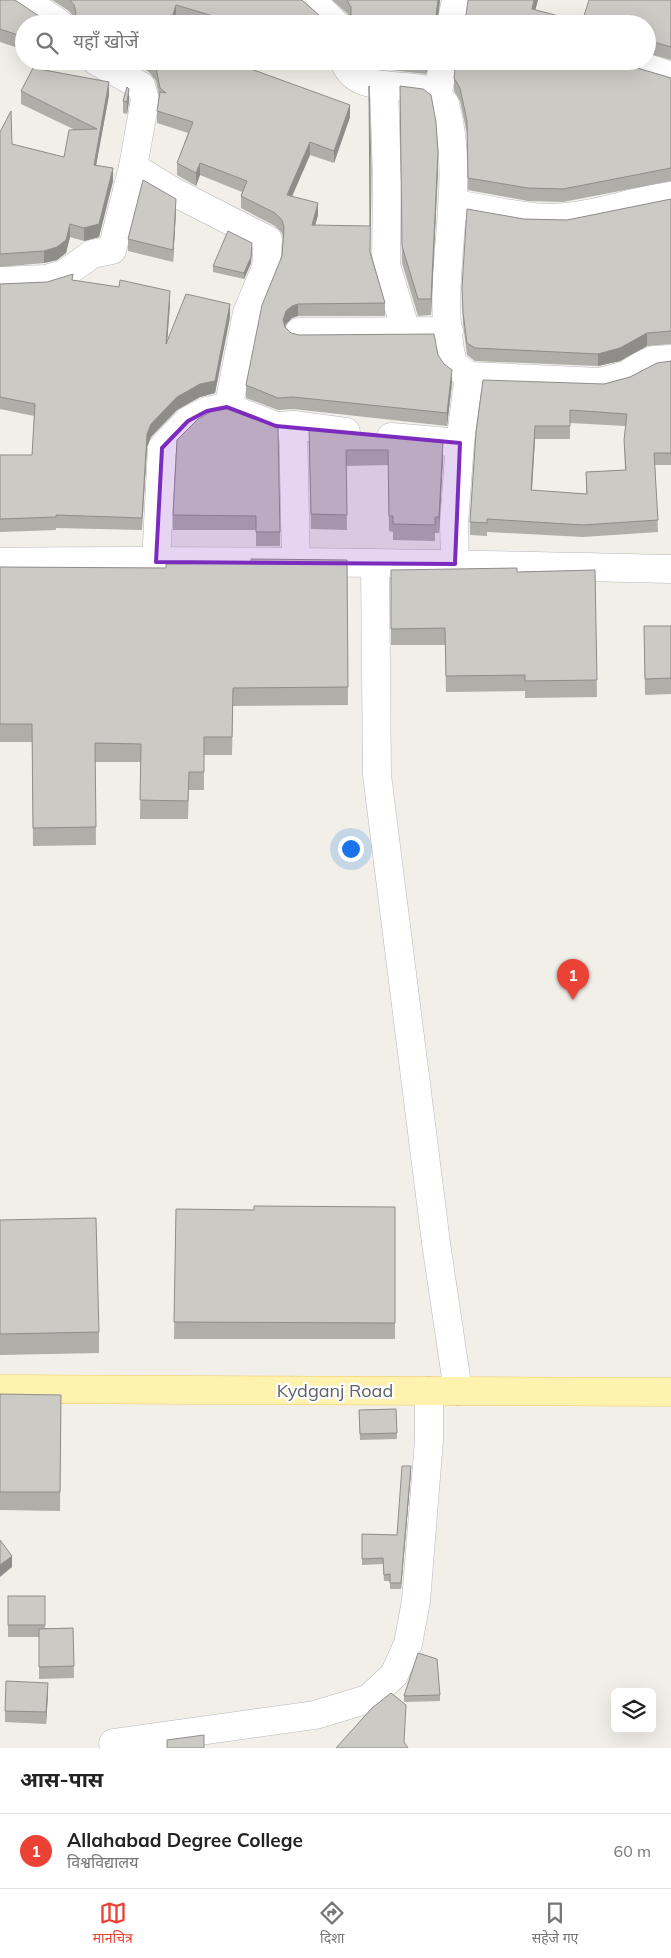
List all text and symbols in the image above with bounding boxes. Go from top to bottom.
search box [15,15,656,70]
icon: search [33,29,61,57]
text: यहाँ खोजें [73,29,139,53]
your location [338,836,364,862]
pin: 1 [557,959,589,1000]
street label: Kydganj Road [277,1379,393,1402]
map controls [611,1688,656,1733]
button: layers [611,1688,656,1733]
text: आस-पास [20,1766,103,1792]
text: Allahabad Degree College [67,1828,303,1852]
text: 1 [31,1841,41,1861]
text: 60 m [614,1841,651,1861]
text: विश्वविद्यालय [67,1852,138,1872]
tab: मानचित्र [93,1899,133,1949]
tab: दिशा [318,1899,346,1949]
tab: सहेजे गए [532,1899,578,1949]

